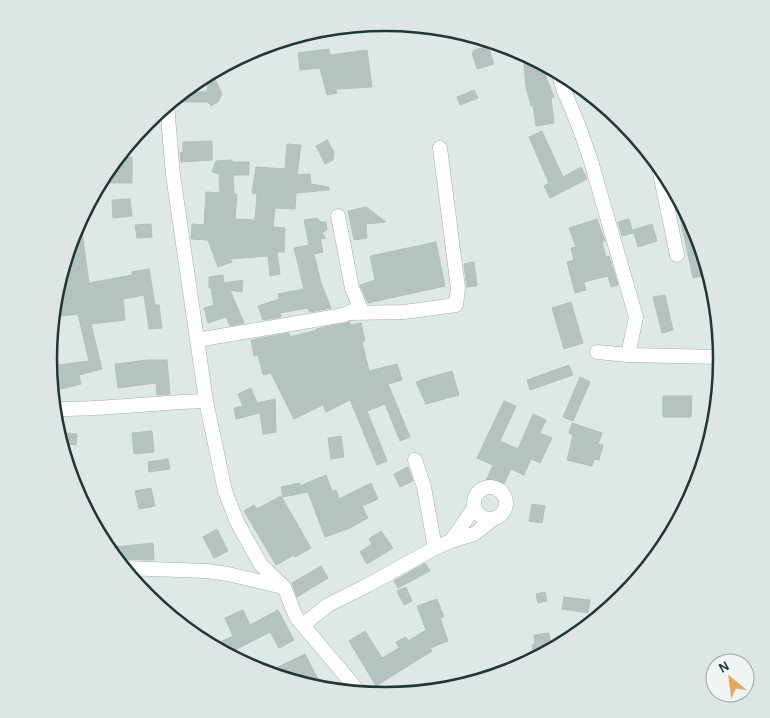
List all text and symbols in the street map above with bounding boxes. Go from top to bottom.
north arrow [705,653,755,703]
text: N [717,659,732,676]

